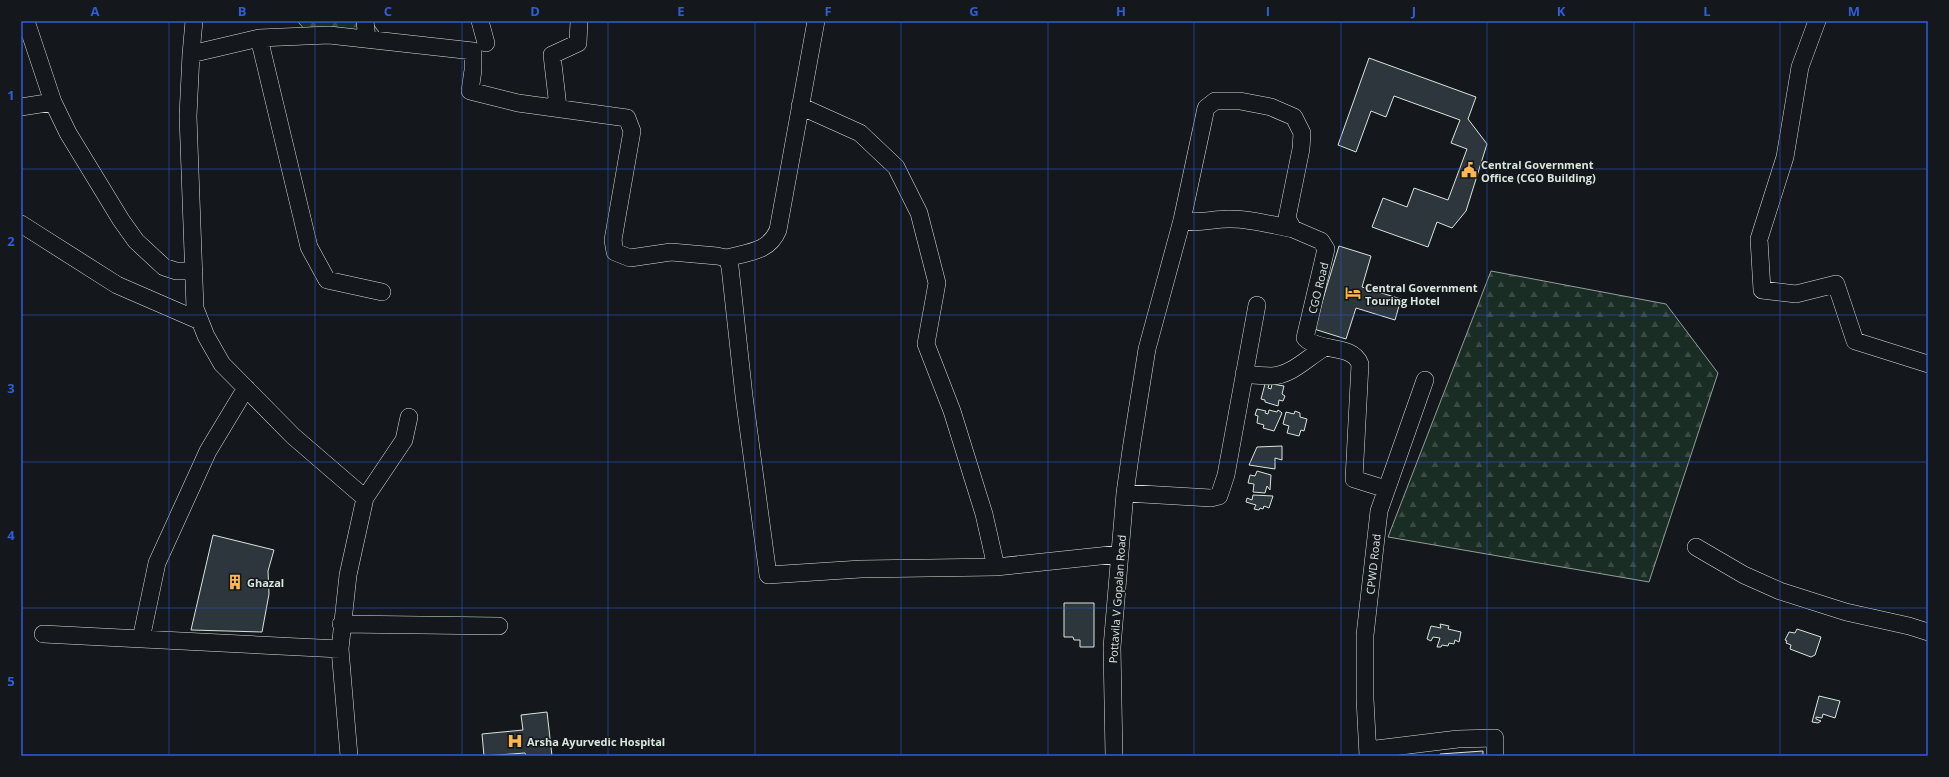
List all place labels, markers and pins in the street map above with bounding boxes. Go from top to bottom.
place label: Central Government Office (CGO Building) [1481,157,1596,185]
public building icon: Central Government Office (CGO Building) [1460,161,1478,179]
place label: Central Government Touring Hotel [1365,280,1478,308]
hotel icon: Central Government Touring Hotel [1344,284,1362,302]
building icon: Ghazal [226,573,244,591]
place label: Ghazal [247,575,284,590]
hospital icon: Arsha Ayurvedic Hospital [506,732,524,750]
place label: Arsha Ayurvedic Hospital [527,734,665,749]

